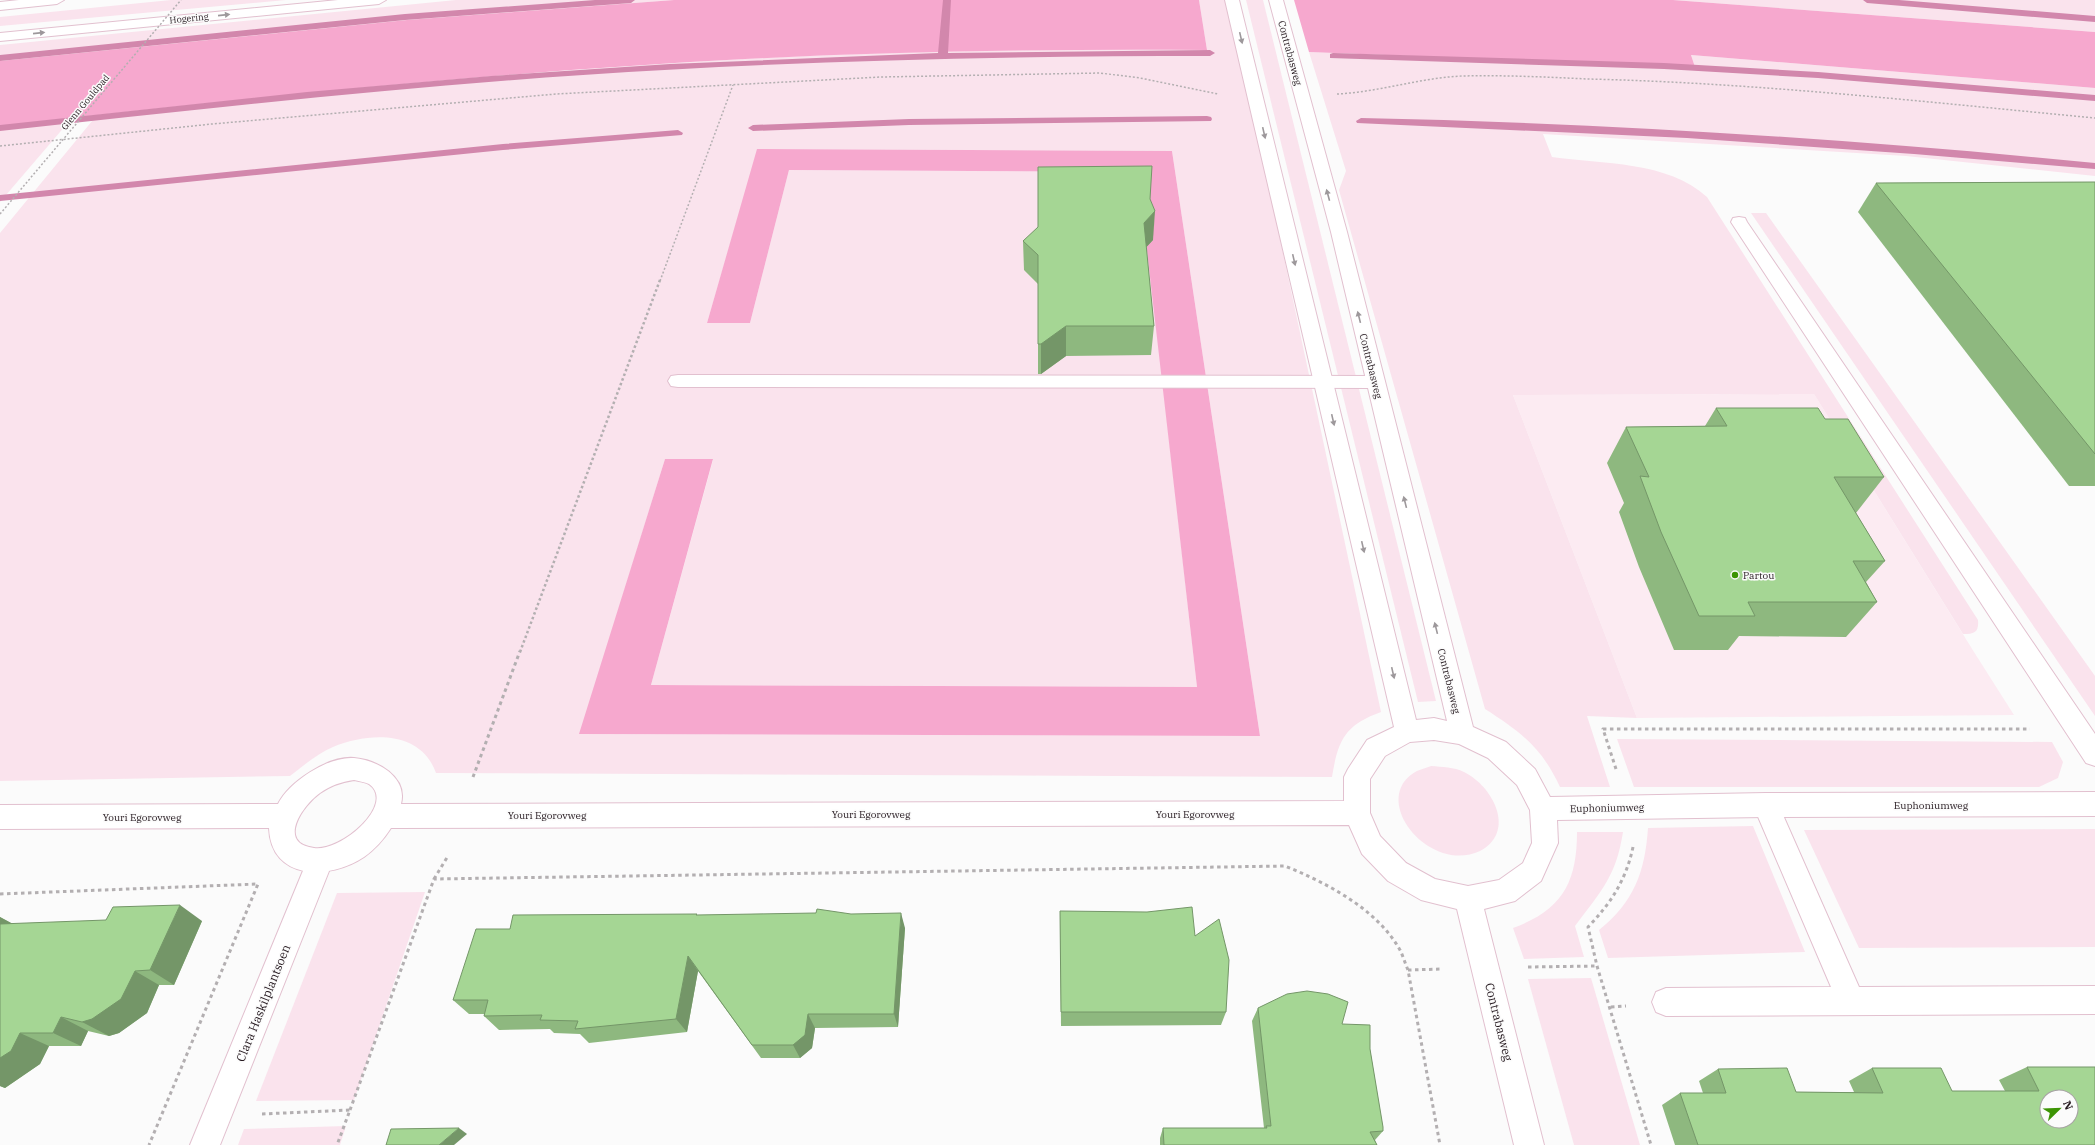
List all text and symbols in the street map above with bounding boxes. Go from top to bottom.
street label: Hogering [169,10,209,26]
one-way arrow [218,12,230,18]
street label: Contrabasweg [1275,19,1305,87]
one-way arrow [33,30,45,37]
one-way arrow [1239,32,1245,44]
street label: Glenn Gouldpad [59,72,112,132]
one-way arrow [1261,127,1267,139]
one-way arrow [1325,188,1331,201]
one-way arrow [1292,253,1298,266]
one-way arrow [1356,311,1362,323]
street label: Contrabasweg [1357,332,1385,400]
one-way arrow [1330,414,1336,427]
one-way arrow [1402,496,1408,508]
one-way arrow [1360,541,1366,553]
place label: Partou [1743,569,1774,582]
marker: Partou [1730,570,1740,580]
one-way arrow [1433,622,1439,634]
street label: Contrabasweg [1435,647,1463,715]
one-way arrow [1390,667,1396,680]
street label: Euphoniumweg [1894,799,1969,812]
street label: Euphoniumweg [1570,801,1645,815]
street label: Youri Egorovweg [832,808,911,821]
street label: Youri Egorovweg [1156,808,1235,821]
street label: Youri Egorovweg [508,809,587,822]
street label: Youri Egorovweg [103,811,182,824]
street label: Clara Haskilplantsoen [233,942,294,1064]
street label: Contrabasweg [1482,981,1516,1063]
north arrow [2039,1089,2079,1129]
text: N [2060,1098,2076,1112]

